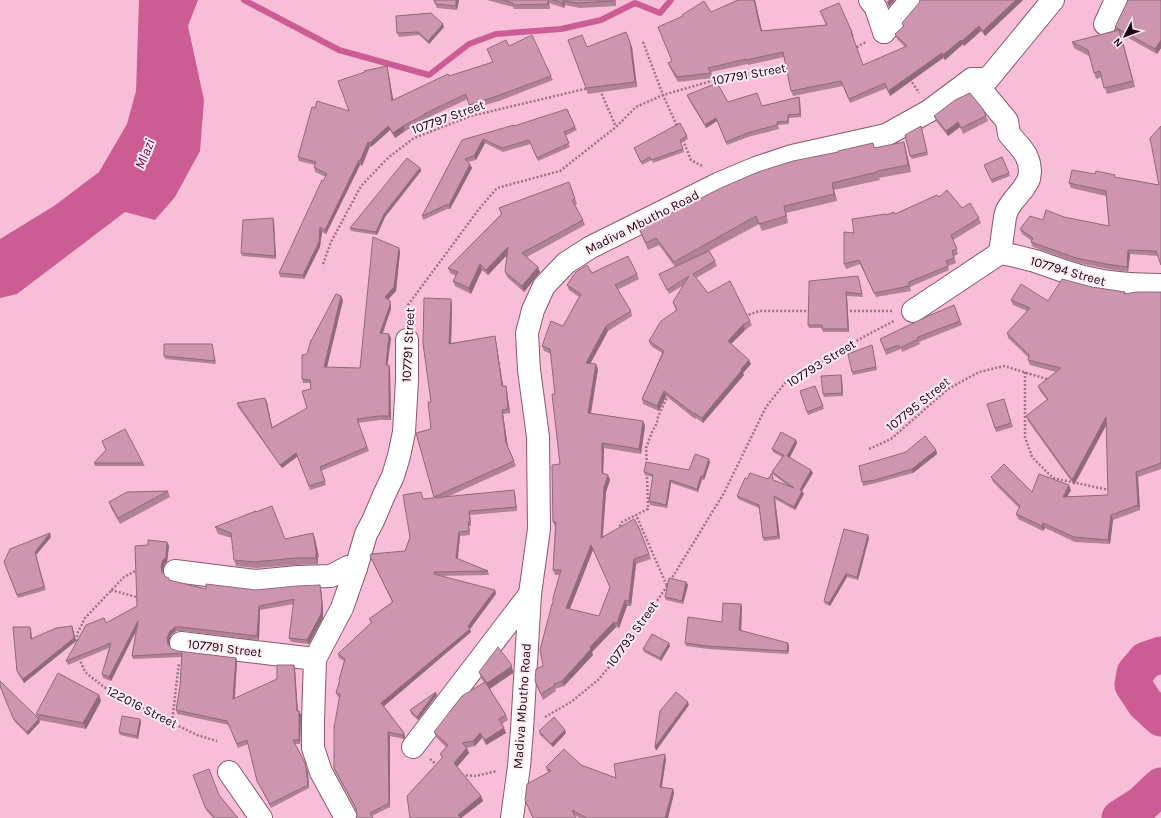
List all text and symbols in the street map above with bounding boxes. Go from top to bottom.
north arrow [1105,16,1145,56]
text: N [1110,35,1125,50]
street label: 107791 Street [711,60,787,88]
street label: 107797 Street [409,97,487,137]
water label: Mlazi [131,136,159,172]
street label: Madiva Mbutho Road [582,187,702,257]
street label: 107794 Street [1029,253,1108,289]
street label: 107791 Street [399,307,417,383]
street label: 107793 Street [784,336,858,390]
street label: 107795 Street [883,374,953,434]
street label: 107793 Street [603,598,661,670]
street label: 107791 Street [187,636,263,660]
street label: Madiva Mbutho Road [510,643,534,769]
street label: 122016 Street [104,683,180,731]

